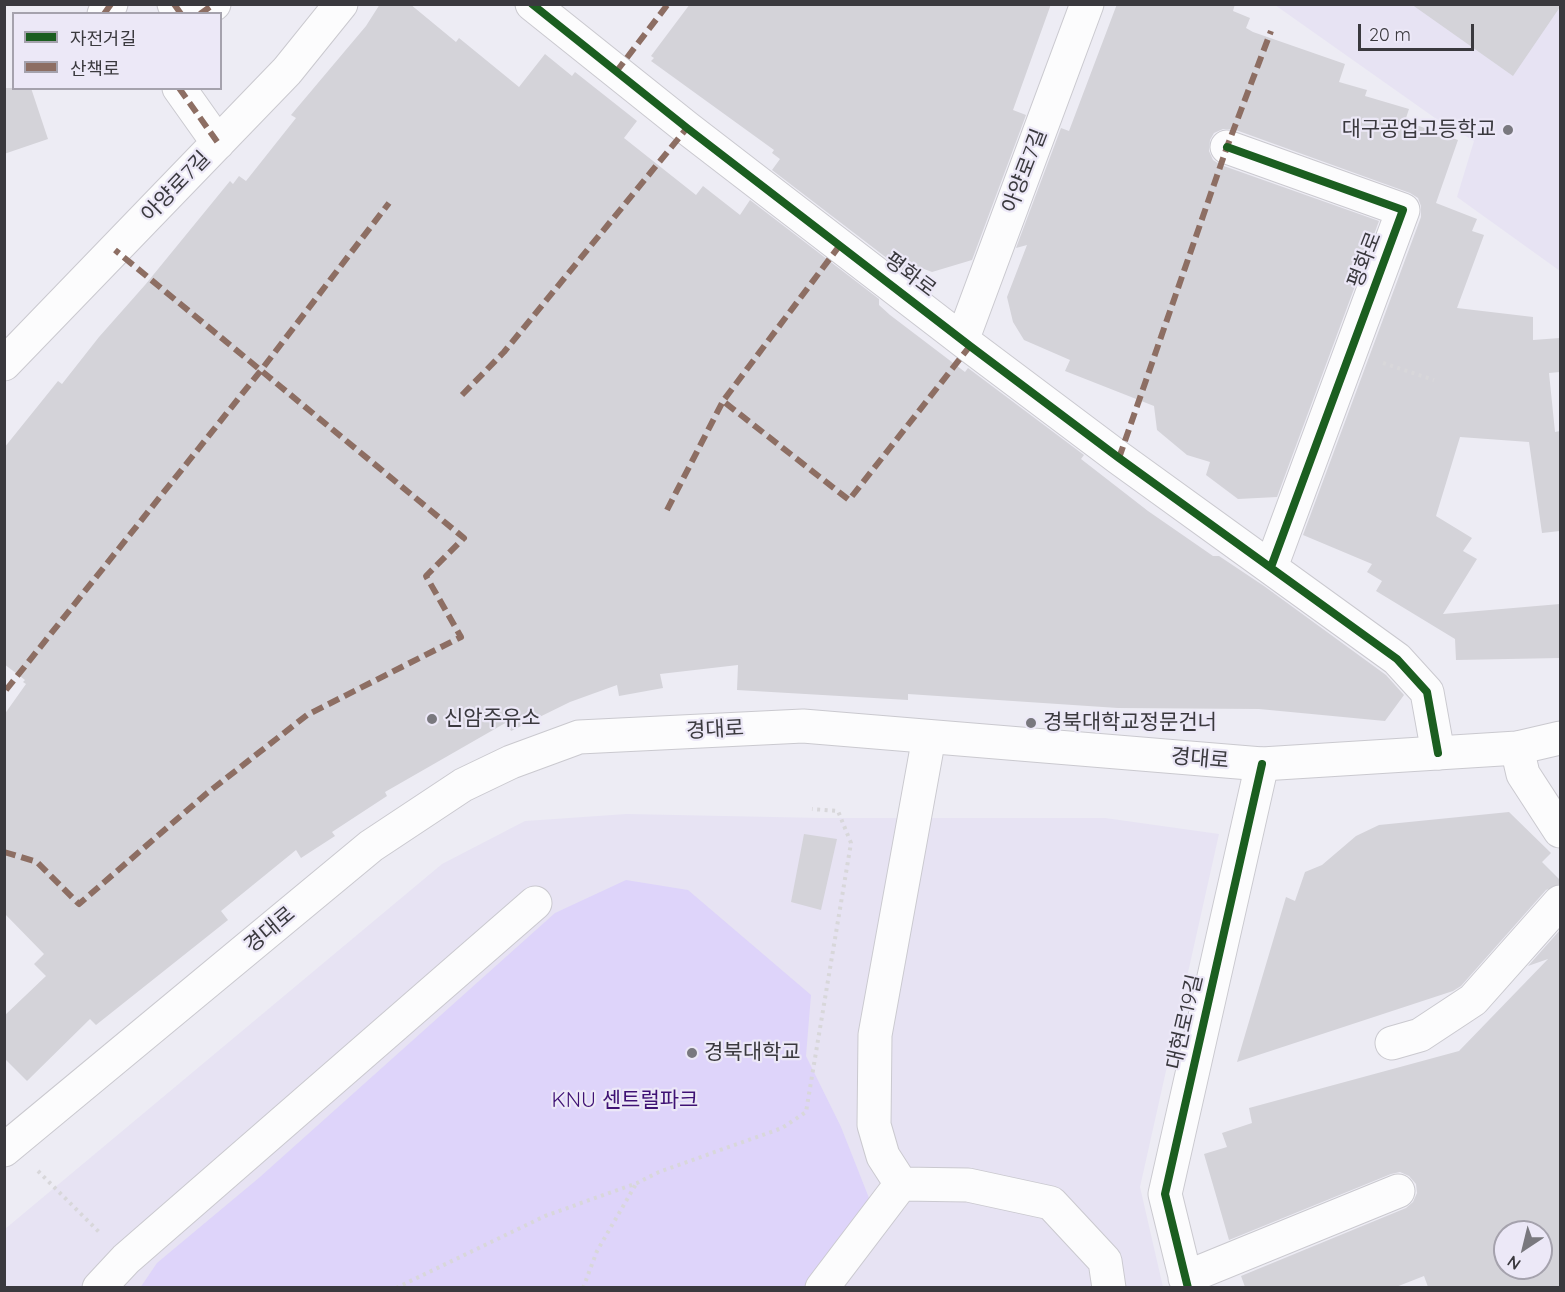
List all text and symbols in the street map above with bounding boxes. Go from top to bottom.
legend [12,12,222,90]
scale bar [1361,12,1476,50]
text: 20 m [1369,23,1411,46]
text: 자전거길 [70,27,136,50]
text: 산책로 [70,57,120,80]
place label: 대구공업고등학교 [1341,117,1496,143]
marker: 대구공업고등학교 [1501,123,1515,137]
street label: 아양로7길 [997,125,1053,217]
street label: 아양로7길 [136,147,216,227]
street label: 평화로 [1343,228,1387,292]
street label: 평화로 [879,247,941,303]
place label: 신암주유소 [444,706,541,732]
place label: 경북대학교정문건너 [1043,710,1217,736]
marker: 신암주유소 [425,712,439,726]
street label: 경대로 [685,716,745,744]
marker: 경북대학교정문건너 [1024,716,1038,730]
street label: 경대로 [1170,744,1230,774]
street label: 경대로 [240,902,300,958]
street label: 대현로19길 [1162,972,1208,1072]
place label: 경북대학교 [704,1040,801,1066]
marker: 경북대학교 [685,1046,699,1060]
park label: KNU 센트럴파크 [552,1088,698,1114]
north arrow [1493,1220,1553,1280]
text: N [1503,1252,1524,1275]

